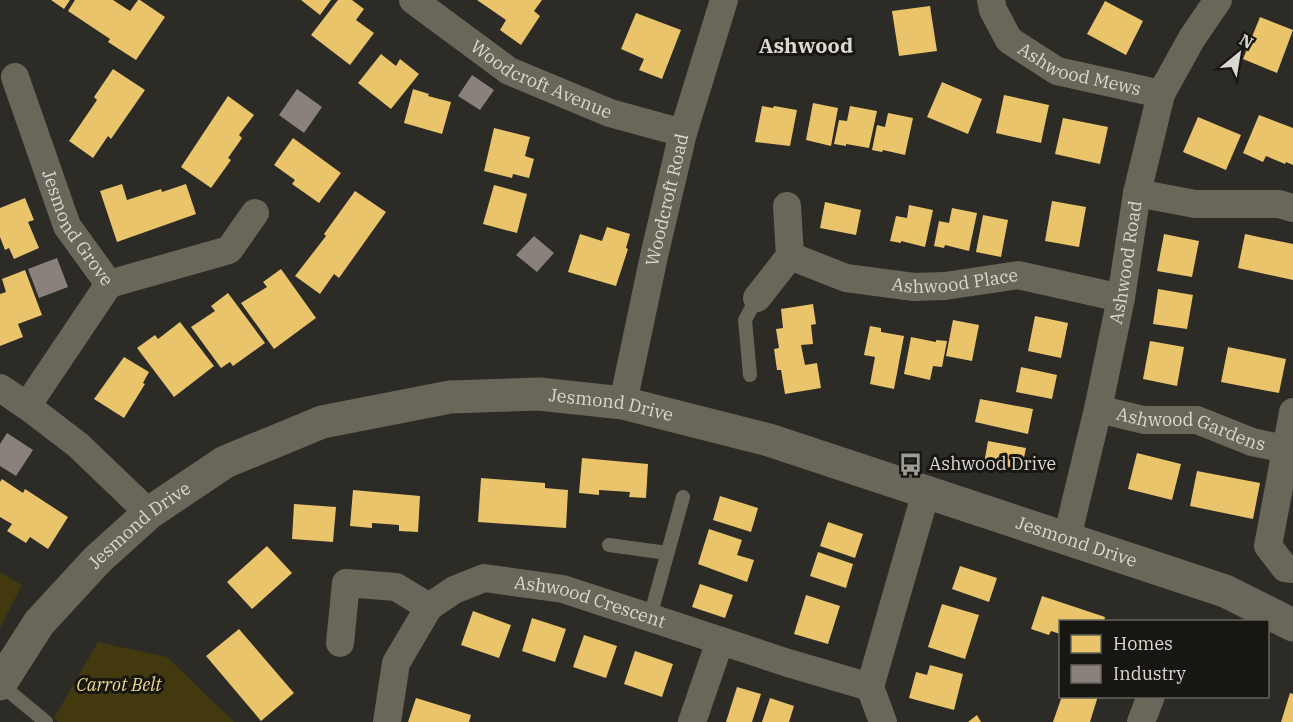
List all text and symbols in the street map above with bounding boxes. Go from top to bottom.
north arrow [1209,24,1269,84]
text: N [1236,29,1257,53]
district label: Ashwood [759,31,853,59]
street label: Woodcroft Avenue [466,34,616,124]
street label: Ashwood Mews [1014,37,1143,100]
street label: Woodcroft Road [640,131,693,268]
street label: Jesmond Grove [37,166,119,290]
street label: Ashwood Road [1104,199,1147,326]
street label: Ashwood Place [890,263,1020,298]
street label: Jesmond Drive [548,383,676,426]
street label: Ashwood Gardens [1114,402,1268,456]
bus stop icon: Ashwood Drive [898,451,924,477]
place label: Ashwood Drive [929,452,1056,475]
street label: Jesmond Drive [83,476,195,573]
street label: Jesmond Drive [1013,511,1140,572]
street label: Ashwood Crescent [513,570,669,633]
legend [1059,620,1269,698]
text: Homes [1113,632,1173,655]
text: Industry [1113,662,1186,685]
park label: Carrot Belt [76,673,162,696]

